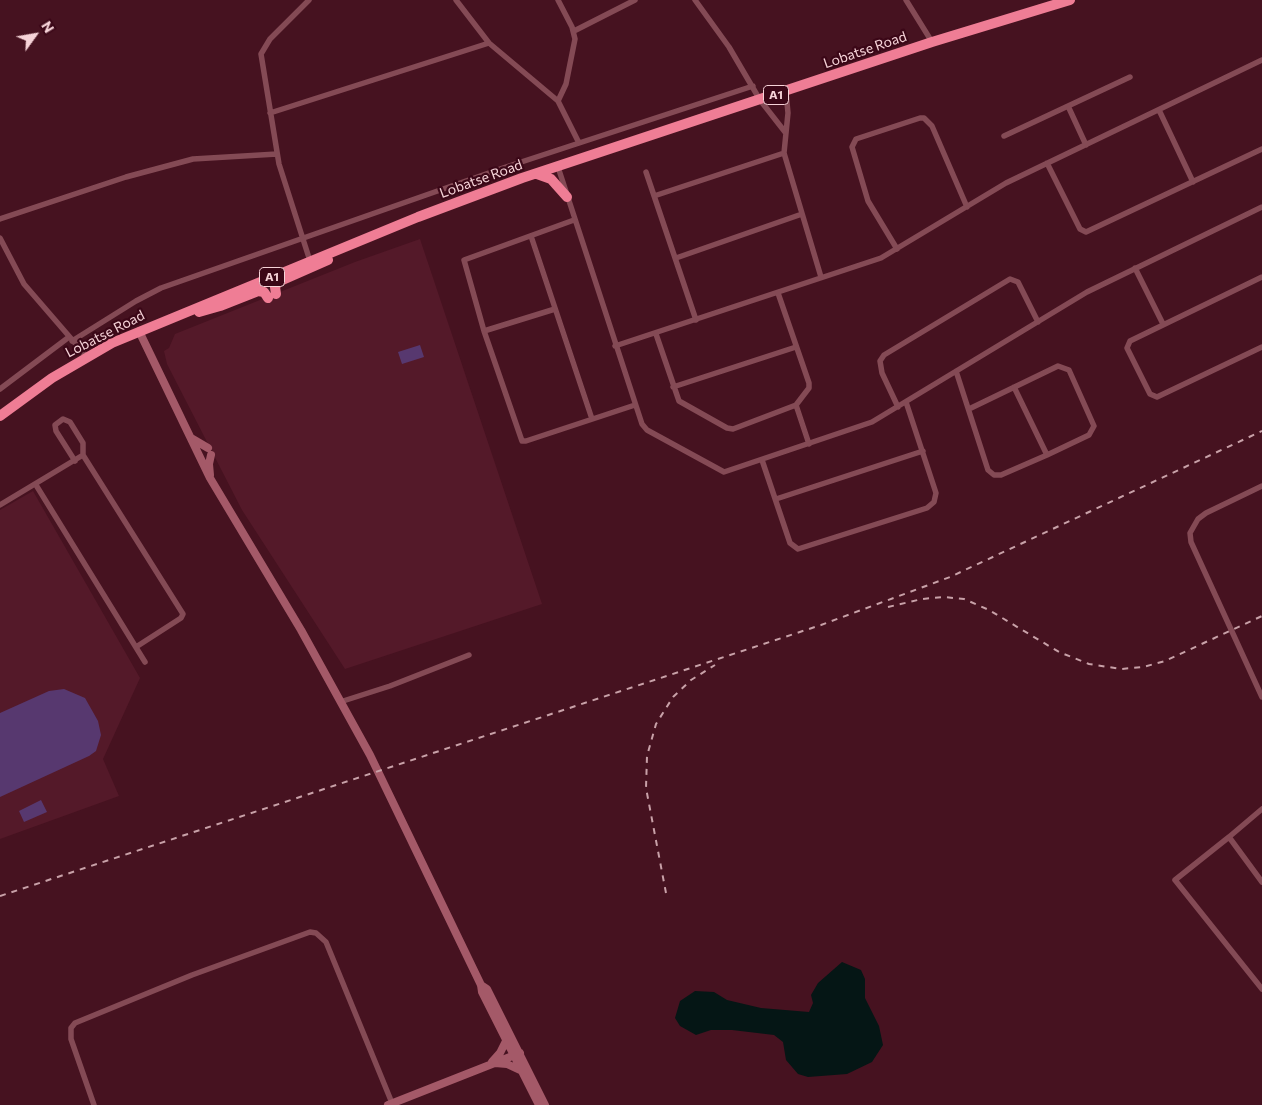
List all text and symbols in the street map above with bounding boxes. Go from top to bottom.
north arrow [10,10,60,60]
text: N [38,18,58,36]
street label: Lobatse Road [821,28,909,72]
road number: A1 [764,86,788,104]
street label: Lobatse Road [437,156,525,202]
road number: A1 [260,268,284,286]
street label: Lobatse Road [62,307,148,361]

